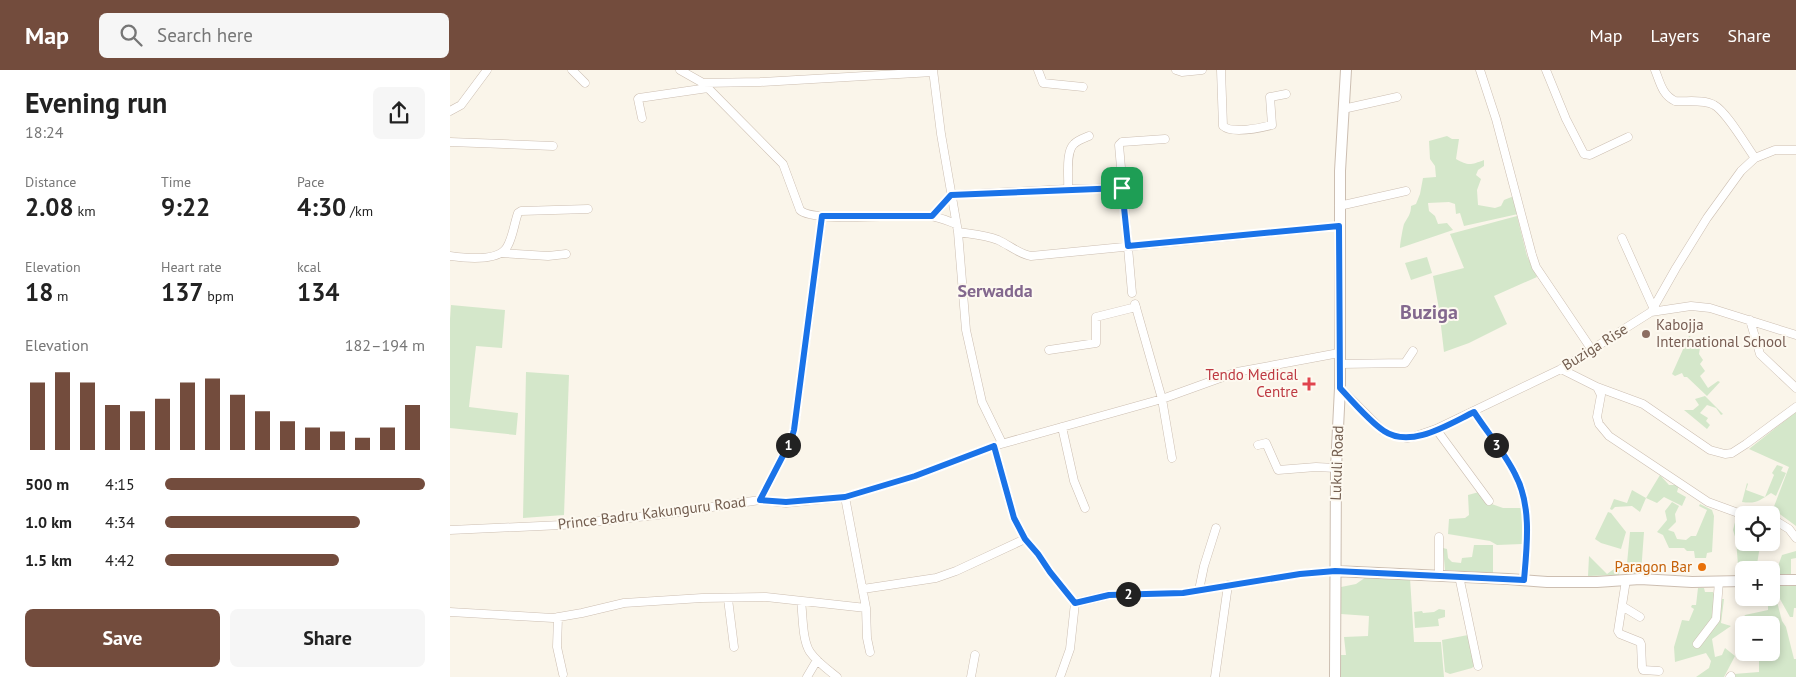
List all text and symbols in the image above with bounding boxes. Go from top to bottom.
search box [99,13,449,58]
text: Map [25,20,69,51]
icon: search [117,21,145,49]
text: Search here [157,23,253,47]
text: Map [1590,24,1622,47]
text: Layers [1650,24,1699,47]
text: Share [1727,24,1771,47]
text: Evening run [25,84,167,121]
button: share [373,87,425,139]
text: 18:24 [25,122,63,142]
pin [1101,167,1143,209]
text: Distance [25,173,76,191]
text: Time [161,173,191,191]
text: Pace [297,173,324,191]
icon: arrive [1108,174,1136,202]
text: 2.08 [25,191,74,223]
text: 9:22 [161,191,210,223]
text: 4:30 [297,191,346,223]
text: km [74,202,96,220]
text: /km [346,202,373,220]
text: Elevation [25,258,81,276]
text: Heart rate [161,258,222,276]
text: kcal [297,258,321,276]
text: 18 [25,276,53,308]
text: 137 [161,276,204,308]
text: 134 [297,276,340,308]
district label: Serwadda [957,279,1033,302]
text: m [53,287,68,305]
text: bpm [204,287,234,305]
district label: Buziga [1400,299,1458,325]
place label: Kabojja International School [1656,315,1787,351]
street label: Buziga Rise [1558,319,1631,374]
marker: Kabojja International School [1640,328,1652,340]
text: Elevation [25,335,89,355]
text: 182–194 m [345,335,425,355]
place label: Tendo Medical Centre [1205,365,1299,401]
marker: Tendo Medical Centre [1302,377,1316,391]
street label: Lukuli Road [1326,425,1347,501]
pin: 1 [776,432,800,458]
pin: 3 [1484,432,1508,458]
text: 1 [785,436,792,454]
text: 3 [1493,436,1500,454]
text: 500 m [25,474,69,494]
text: 4:15 [105,474,135,494]
street label: Prince Badru Kakunguru Road [557,492,747,533]
map controls [1735,506,1780,661]
button: locate [1735,506,1780,551]
text: 1.0 km [25,512,72,532]
text: 4:34 [105,512,135,532]
text: 1.5 km [25,550,72,570]
text: 4:42 [105,550,135,570]
place label: Paragon Bar [1615,557,1692,576]
marker: Paragon Bar [1696,561,1708,573]
button: + [1735,561,1780,606]
pin: 2 [1116,582,1140,606]
text: 2 [1125,585,1132,603]
button: Save [25,609,220,667]
button: Share [230,609,425,667]
button: − [1735,616,1780,661]

